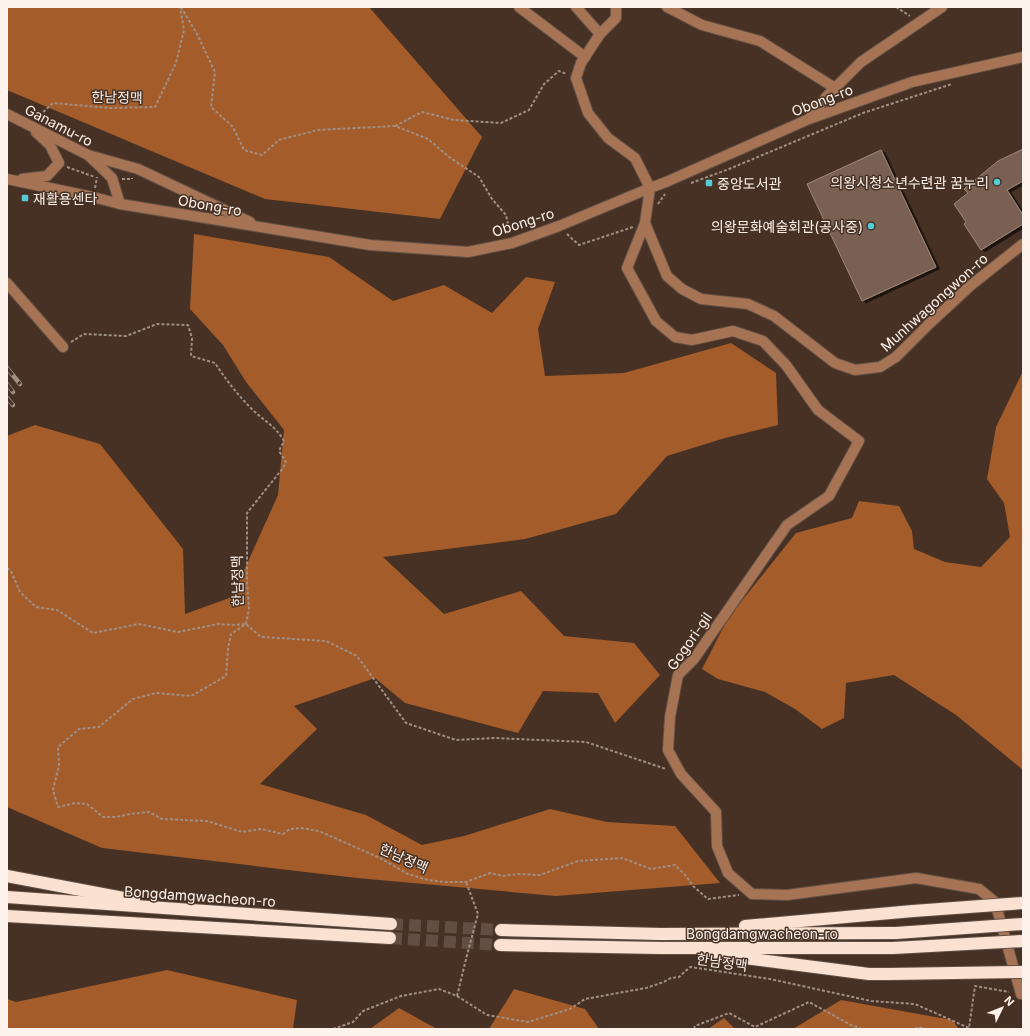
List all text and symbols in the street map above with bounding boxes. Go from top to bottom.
street label: Obong-ro [789,81,855,119]
street label: 한남정맥 [91,88,143,106]
street label: Ganamu-ro [22,101,96,149]
place label: 의왕시청소년수련관 꿈누리 [831,174,989,191]
place label: 중앙도서관 [717,175,782,192]
marker: 의왕시청소년수련관 꿈누리 [992,177,1002,187]
marker: 중앙도서관 [704,178,714,188]
place label: 재활용센타 [33,190,98,207]
street label: Obong-ro [177,191,243,219]
marker: 재활용센타 [20,193,30,203]
street label: Obong-ro [490,204,556,240]
place label: 의왕문화예술회관(공사중) [711,218,863,235]
marker: 의왕문화예술회관(공사중) [866,221,876,231]
street label: Munhwagongwon-ro [877,249,991,355]
street label: 한남정맥 [228,555,246,607]
street label: Gogori-gil [663,609,715,673]
street label: 한남정맥 [377,840,431,876]
street label: Bongdamgwacheon-ro [124,882,276,910]
street label: Bongdamgwacheon-ro [686,925,838,942]
street label: 한남정맥 [695,950,749,974]
north arrow [982,988,1022,1028]
text: N [1001,993,1017,1009]

